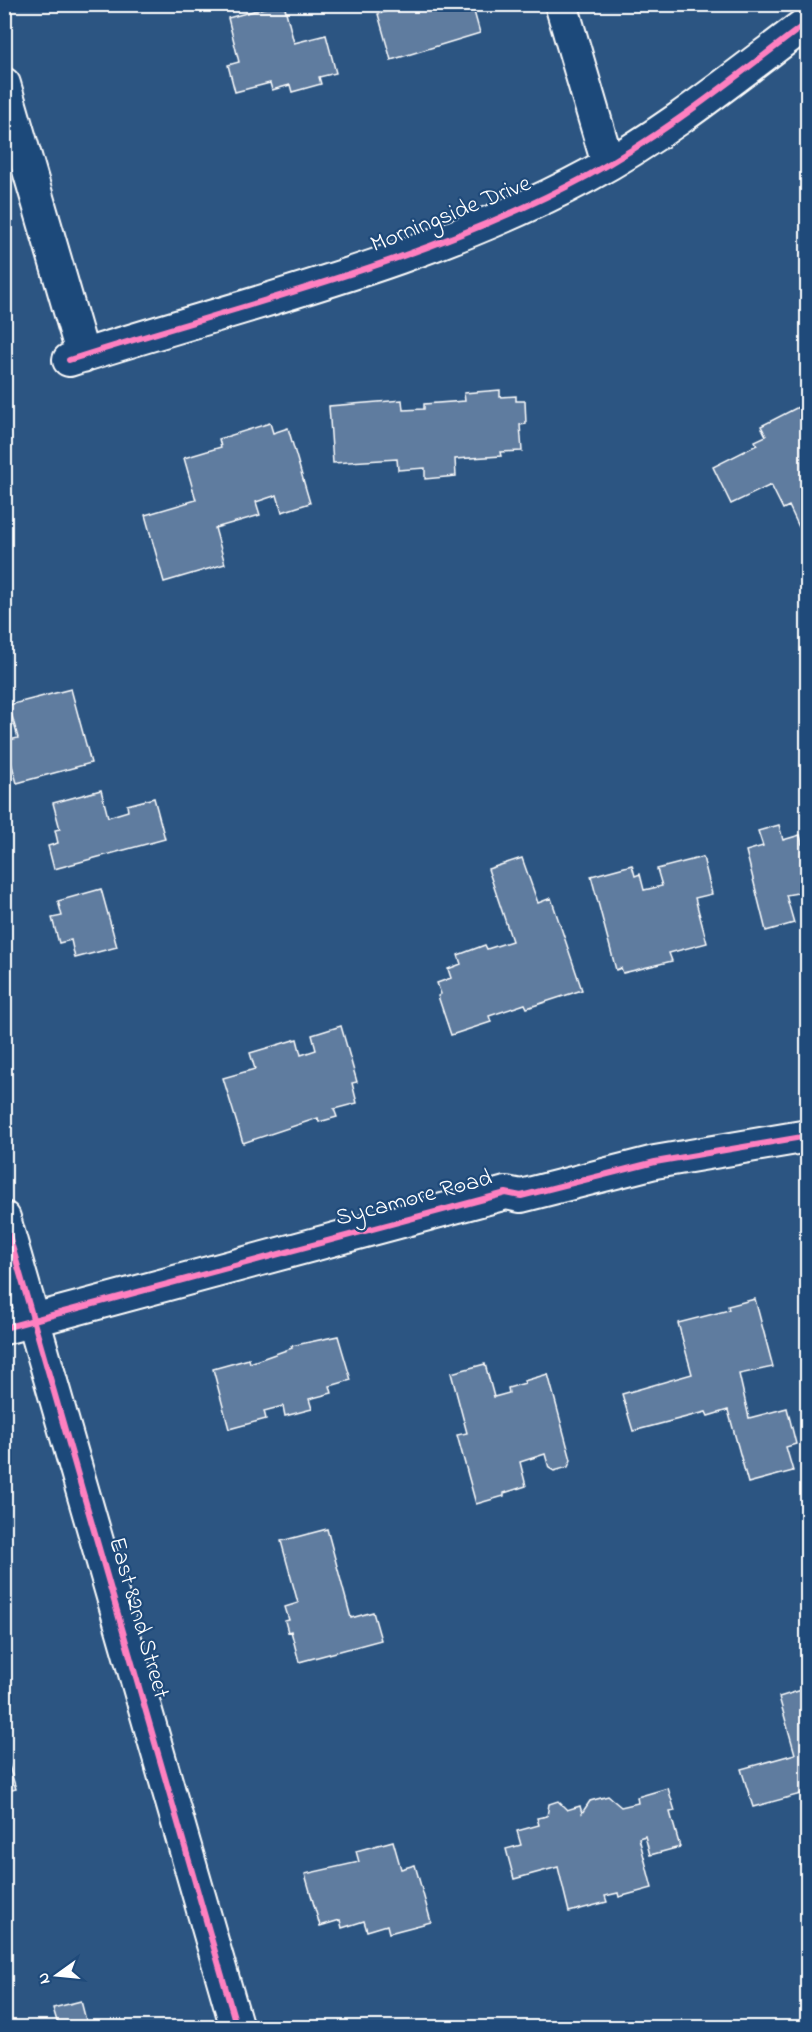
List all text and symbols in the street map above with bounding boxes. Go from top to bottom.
street label: Morningside Drive [366,167,537,263]
street label: Sycamore Road [332,1161,497,1238]
street label: East 82nd Street [98,1533,178,1703]
north arrow [27,1945,87,2005]
text: N [31,1970,57,1987]

